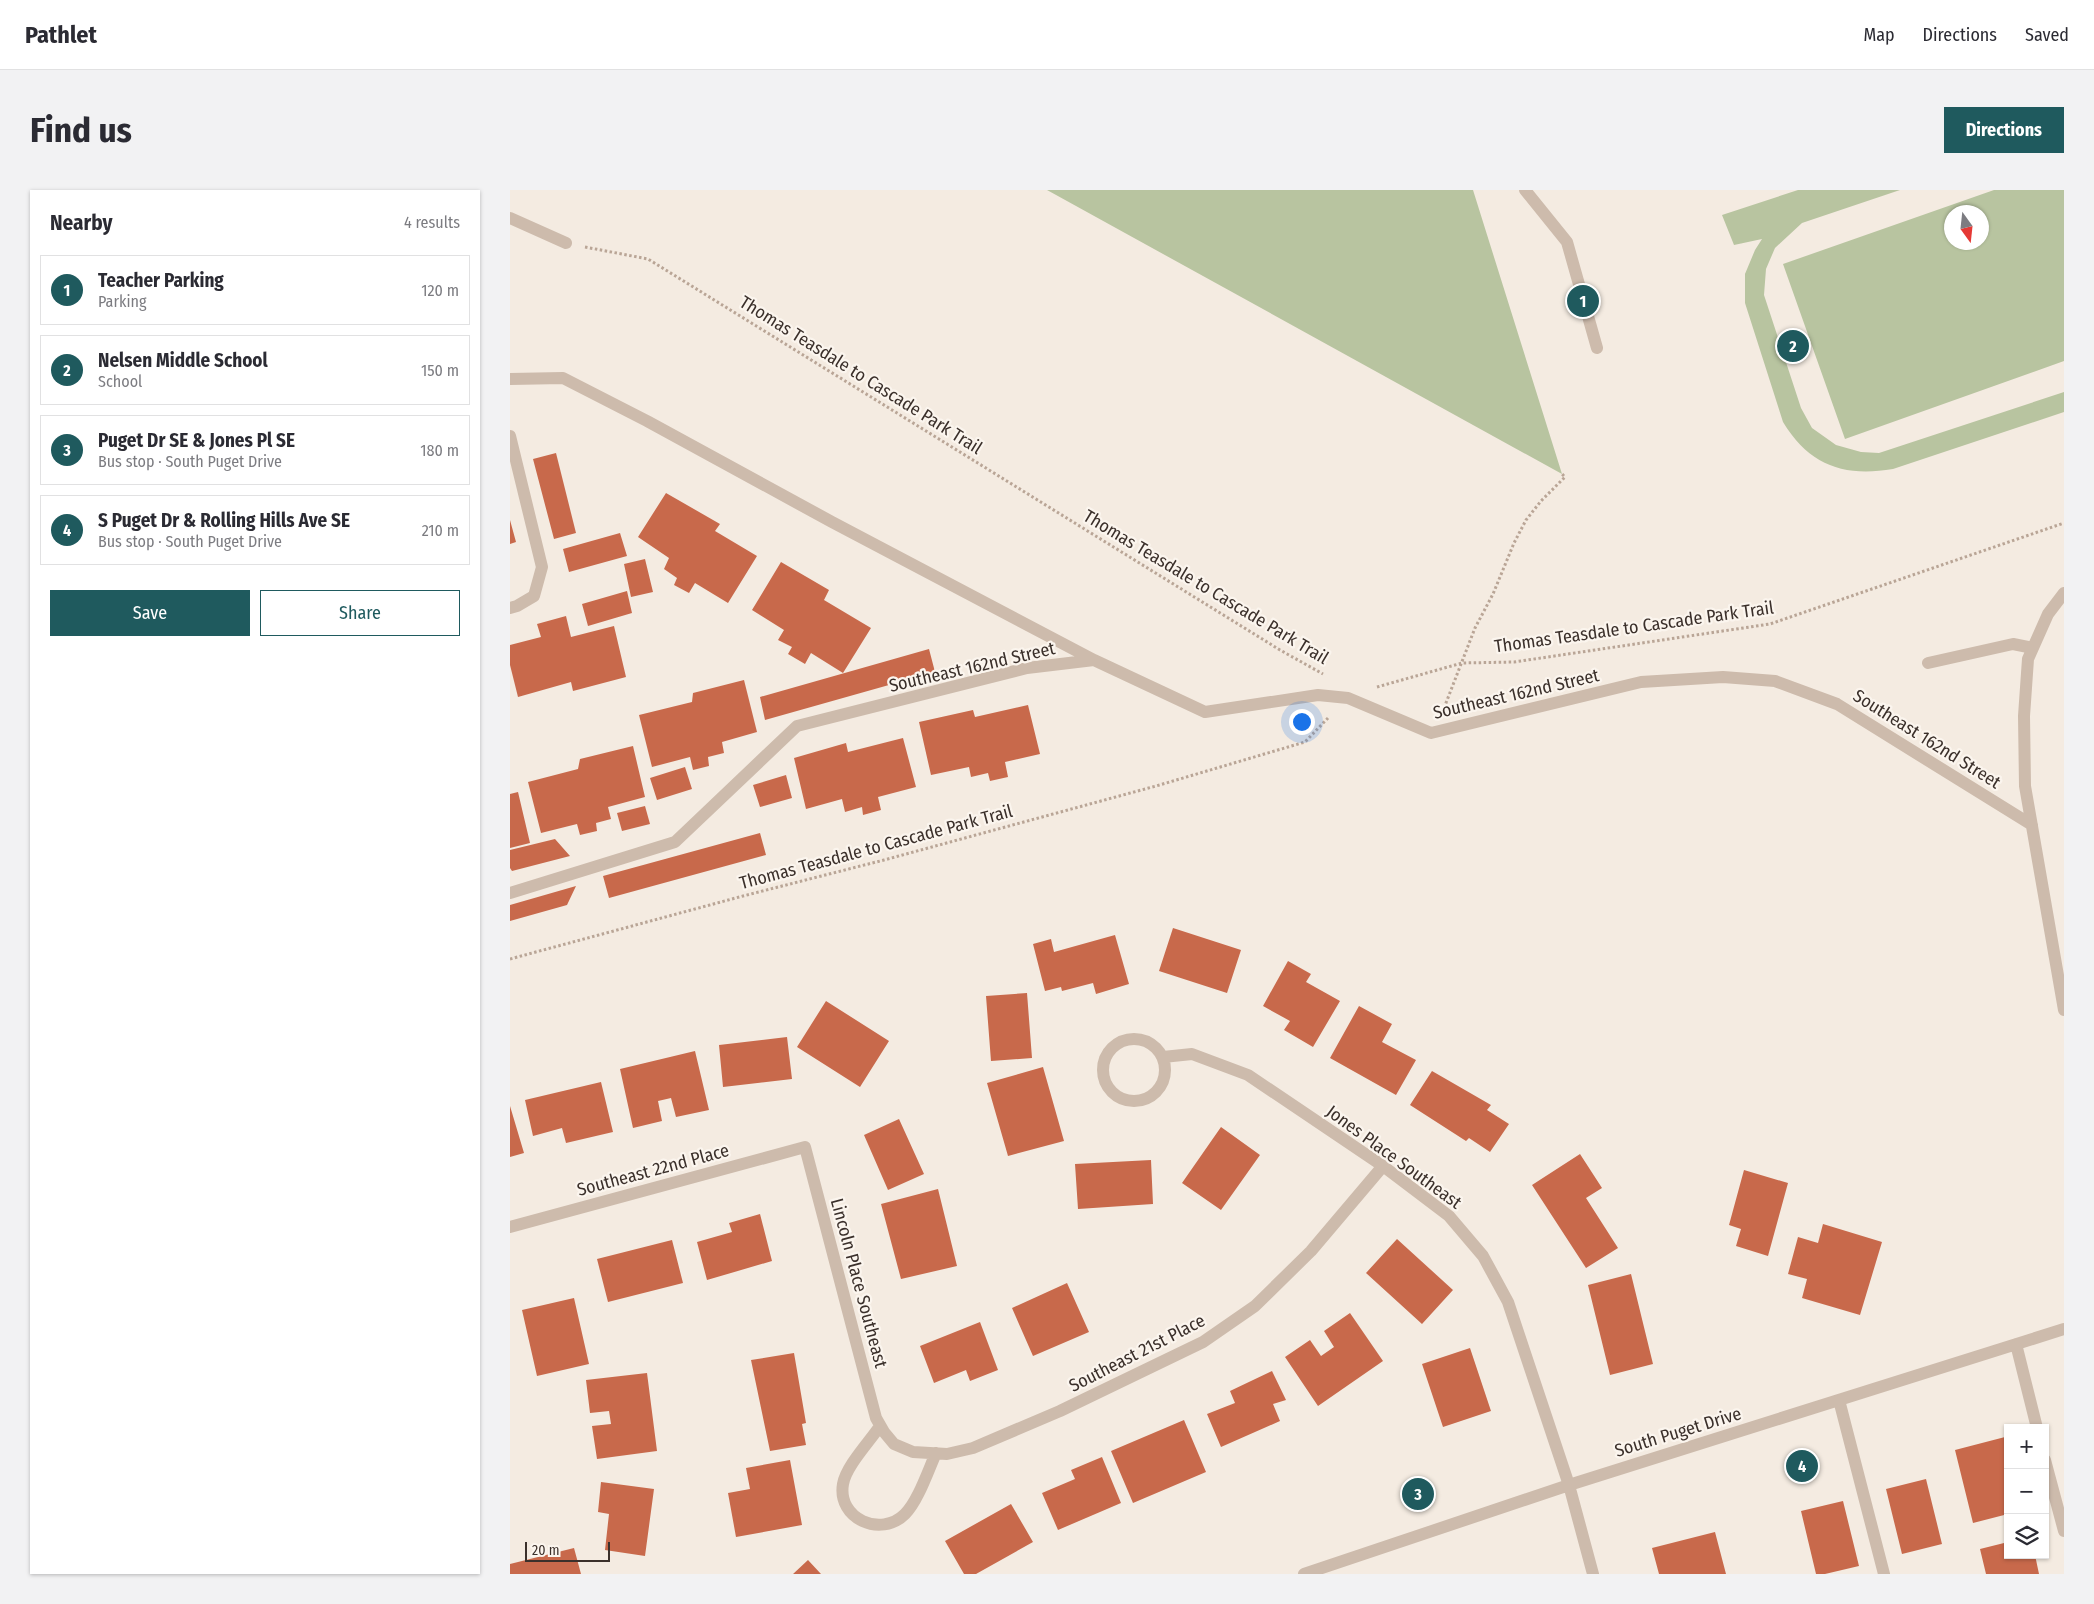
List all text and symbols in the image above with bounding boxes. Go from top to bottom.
text: Pathlet [25,21,97,49]
text: Map [1863,24,1895,46]
text: Directions [1923,24,1997,46]
text: Saved [2025,24,2069,46]
button: Directions [1944,107,2064,153]
text: Find us [30,109,132,151]
north arrow [1944,205,1989,250]
text: Nearby [50,210,112,236]
text: 4 results [404,213,460,232]
text: Teacher Parking [98,269,224,292]
text: 1 [64,281,70,300]
text: 120 m [421,281,459,300]
pin: 1 [1567,282,1599,320]
street label: Thomas Teasdale to Cascade Park Trail [736,291,987,459]
text: Parking [98,292,146,311]
pin: 2 [1777,327,1809,365]
text: Nelsen Middle School [98,349,268,372]
text: 2 [63,361,71,380]
text: 150 m [421,361,459,380]
text: School [98,372,142,391]
text: Puget Dr SE & Jones Pl SE [98,429,295,452]
text: 3 [63,441,71,460]
text: 180 m [420,441,459,460]
text: Bus stop · South Puget Drive [98,452,282,471]
street label: Thomas Teasdale to Cascade Park Trail [1080,505,1333,669]
text: S Puget Dr & Rolling Hills Ave SE [98,509,350,532]
text: 4 [63,521,71,540]
text: 210 m [422,521,459,540]
text: Bus stop · South Puget Drive [98,532,282,551]
button: Save [50,590,250,636]
button: Share [260,590,460,636]
street label: Thomas Teasdale to Cascade Park Trail [1493,596,1775,658]
street label: Southeast 162nd Street [887,637,1057,697]
street label: Southeast 162nd Street [1431,664,1601,724]
street label: Southeast 162nd Street [1849,685,2005,793]
your location [1289,709,1315,735]
street label: Thomas Teasdale to Cascade Park Trail [737,800,1015,894]
street label: Jones Place Southeast [1322,1100,1466,1214]
street label: Southeast 22nd Place [575,1139,732,1201]
street label: Lincoln Place Southeast [826,1196,892,1370]
street label: Southeast 21st Place [1065,1309,1209,1397]
street label: South Puget Drive [1612,1402,1744,1462]
map controls [2004,1424,2049,1559]
button: + [2004,1424,2049,1469]
pin: 4 [1786,1447,1818,1485]
button: − [2004,1469,2049,1514]
pin: 3 [1402,1475,1434,1513]
button: layers [2004,1514,2049,1559]
scale bar [525,1539,610,1562]
text: 20 m [532,1542,560,1559]

